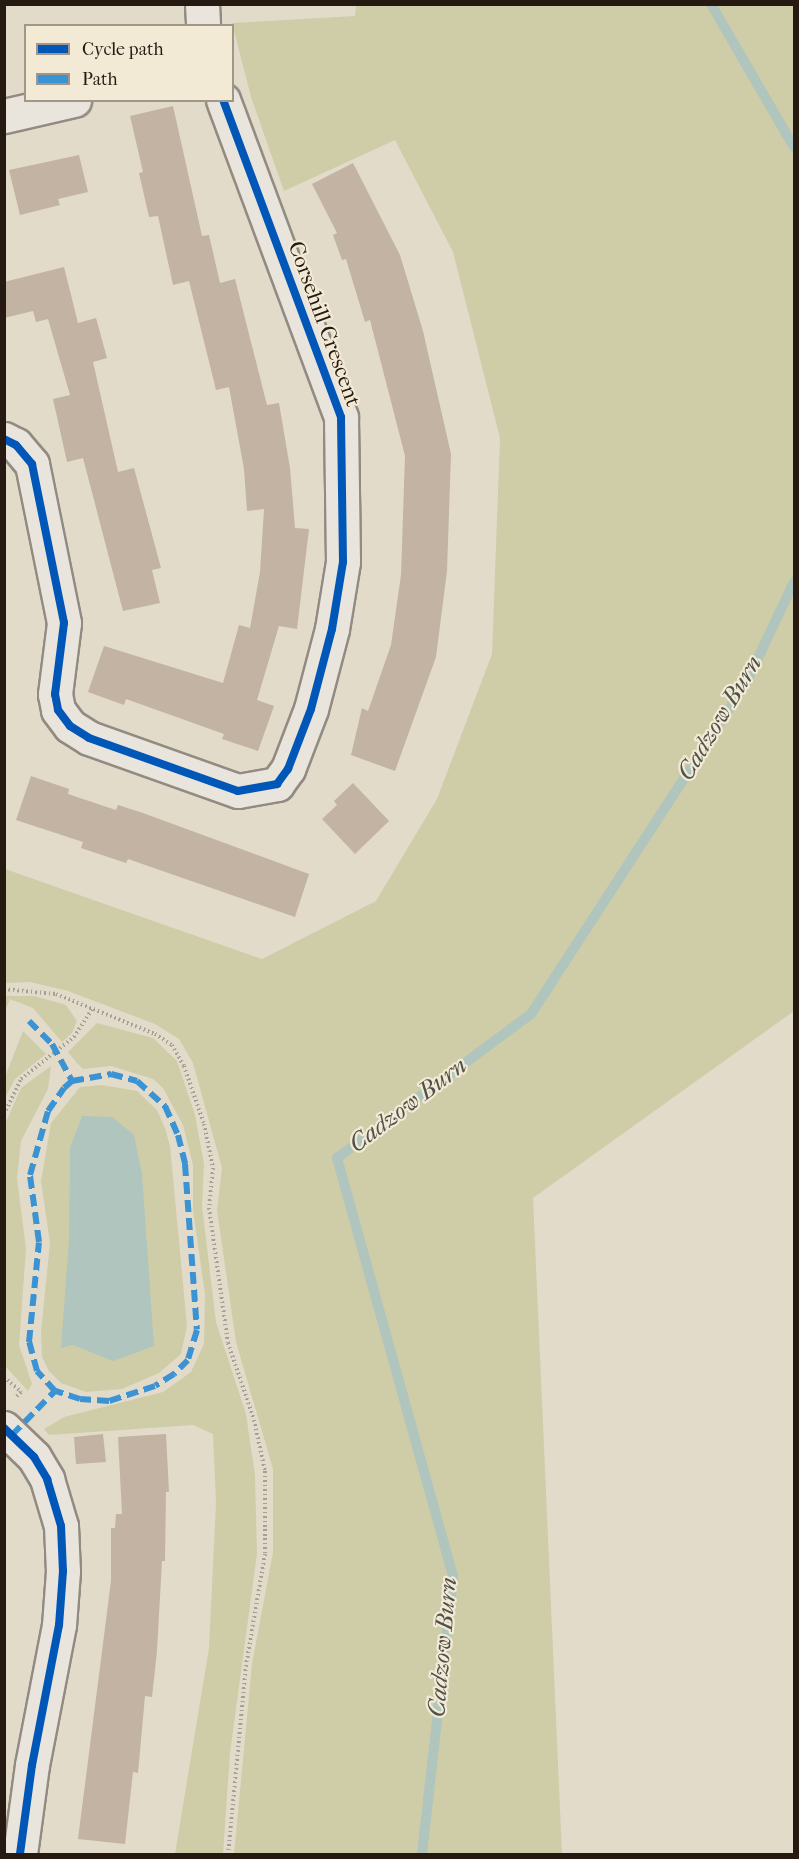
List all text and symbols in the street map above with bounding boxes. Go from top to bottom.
legend [24,24,234,102]
text: Cycle path [82,39,163,60]
text: Path [82,69,118,90]
street label: Corsehill Crescent [282,238,366,410]
water label: Cadzow Burn [672,651,768,785]
water label: Cadzow Burn [343,1051,473,1159]
water label: Cadzow Burn [423,1576,463,1718]

